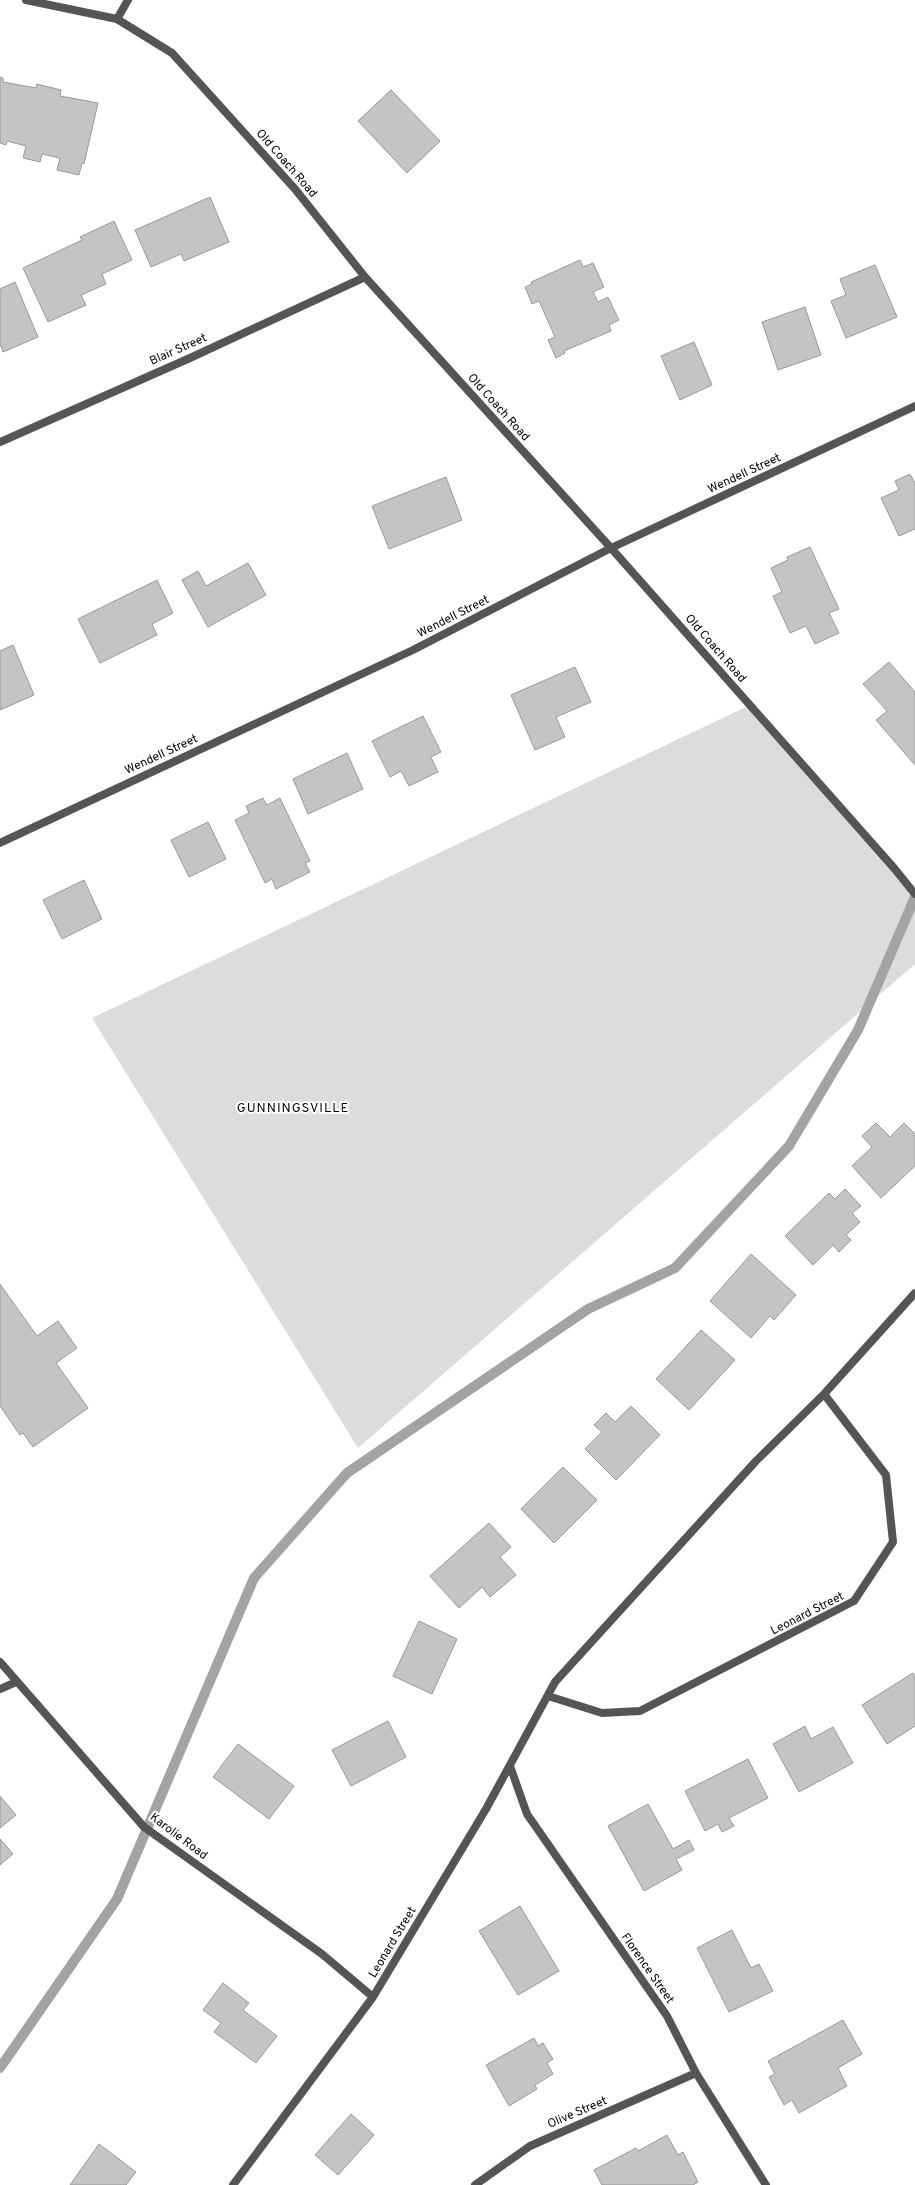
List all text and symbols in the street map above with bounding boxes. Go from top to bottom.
street label: Old Coach Road [252,126,320,201]
street label: Blair Street [147,330,209,370]
street label: Old Coach Road [464,370,533,445]
street label: Wendell Street [705,450,783,498]
street label: Wendell Street [415,592,492,642]
street label: Old Coach Road [681,611,749,686]
street label: Wendell Street [122,731,200,779]
district label: GUNNINGSVILLE [237,1101,349,1117]
street label: Leonard Street [768,1589,847,1639]
street label: Karolie Road [146,1810,211,1864]
street label: Leonard Street [365,1904,420,1981]
street label: Florence Street [617,1930,677,2007]
street label: Olive Street [545,2093,610,2133]

